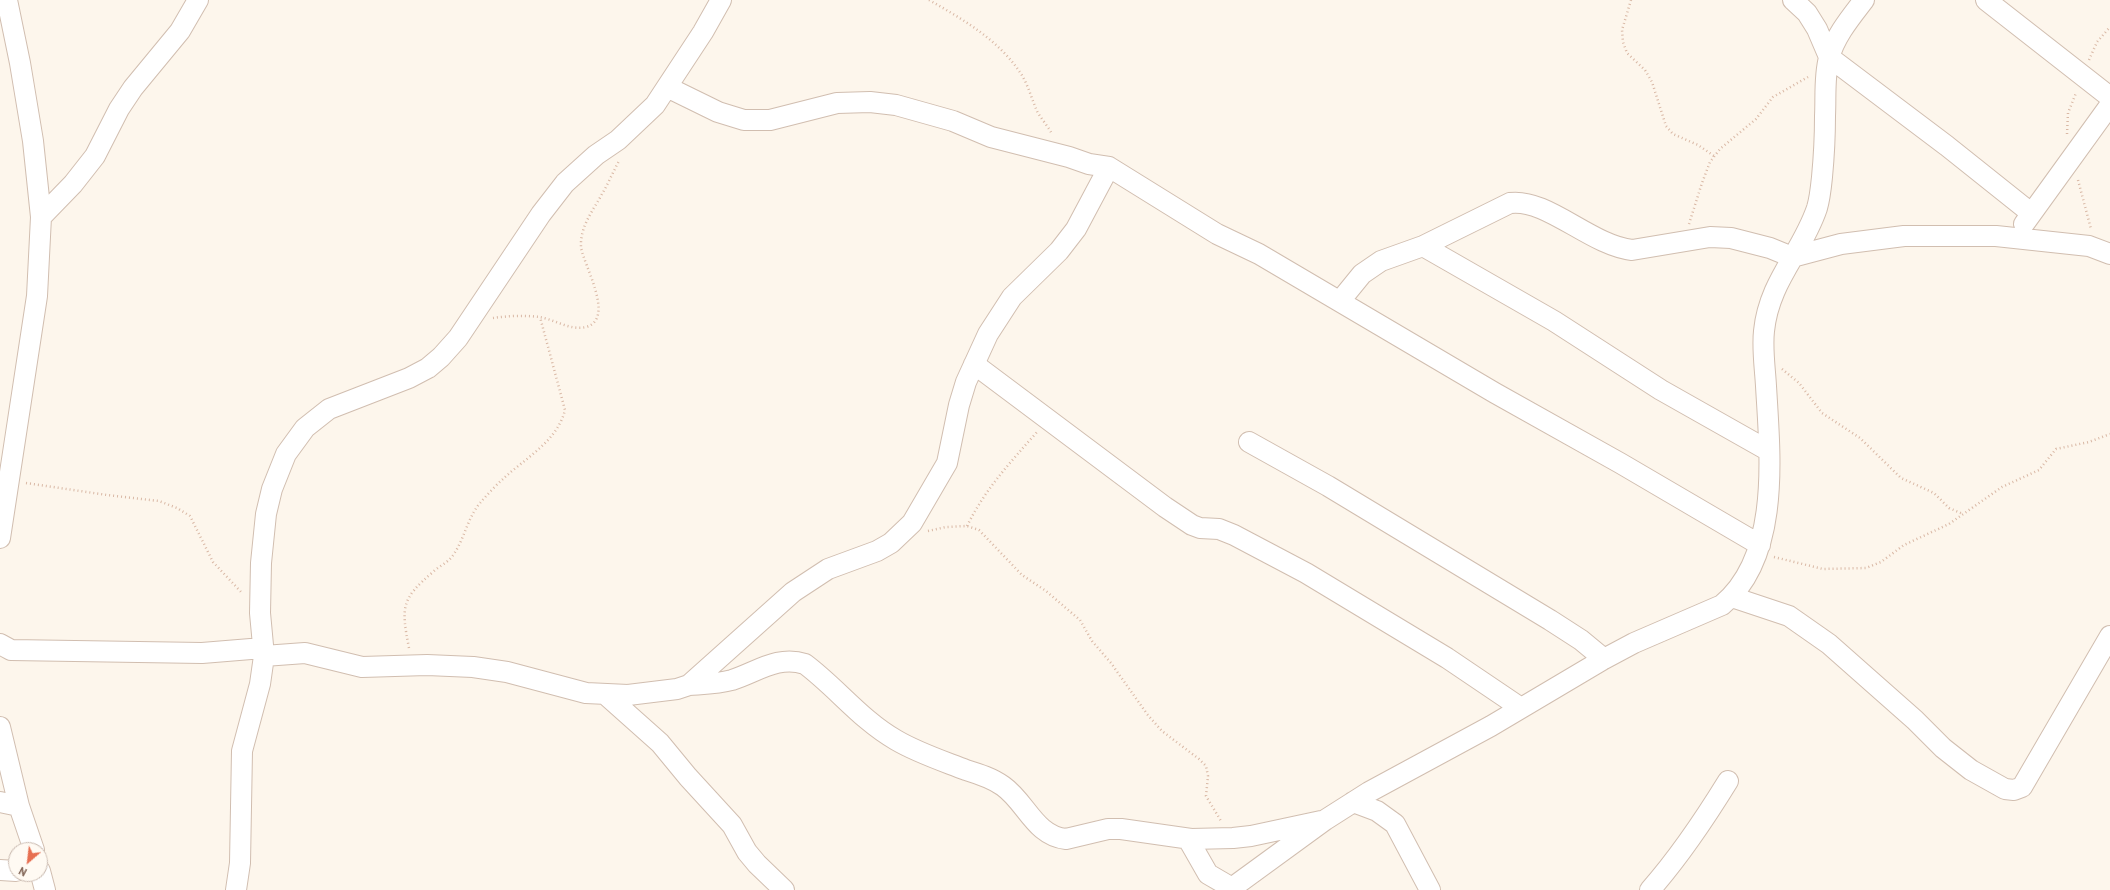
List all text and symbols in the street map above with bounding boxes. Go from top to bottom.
north arrow [8,842,48,882]
text: N [16,864,29,880]

